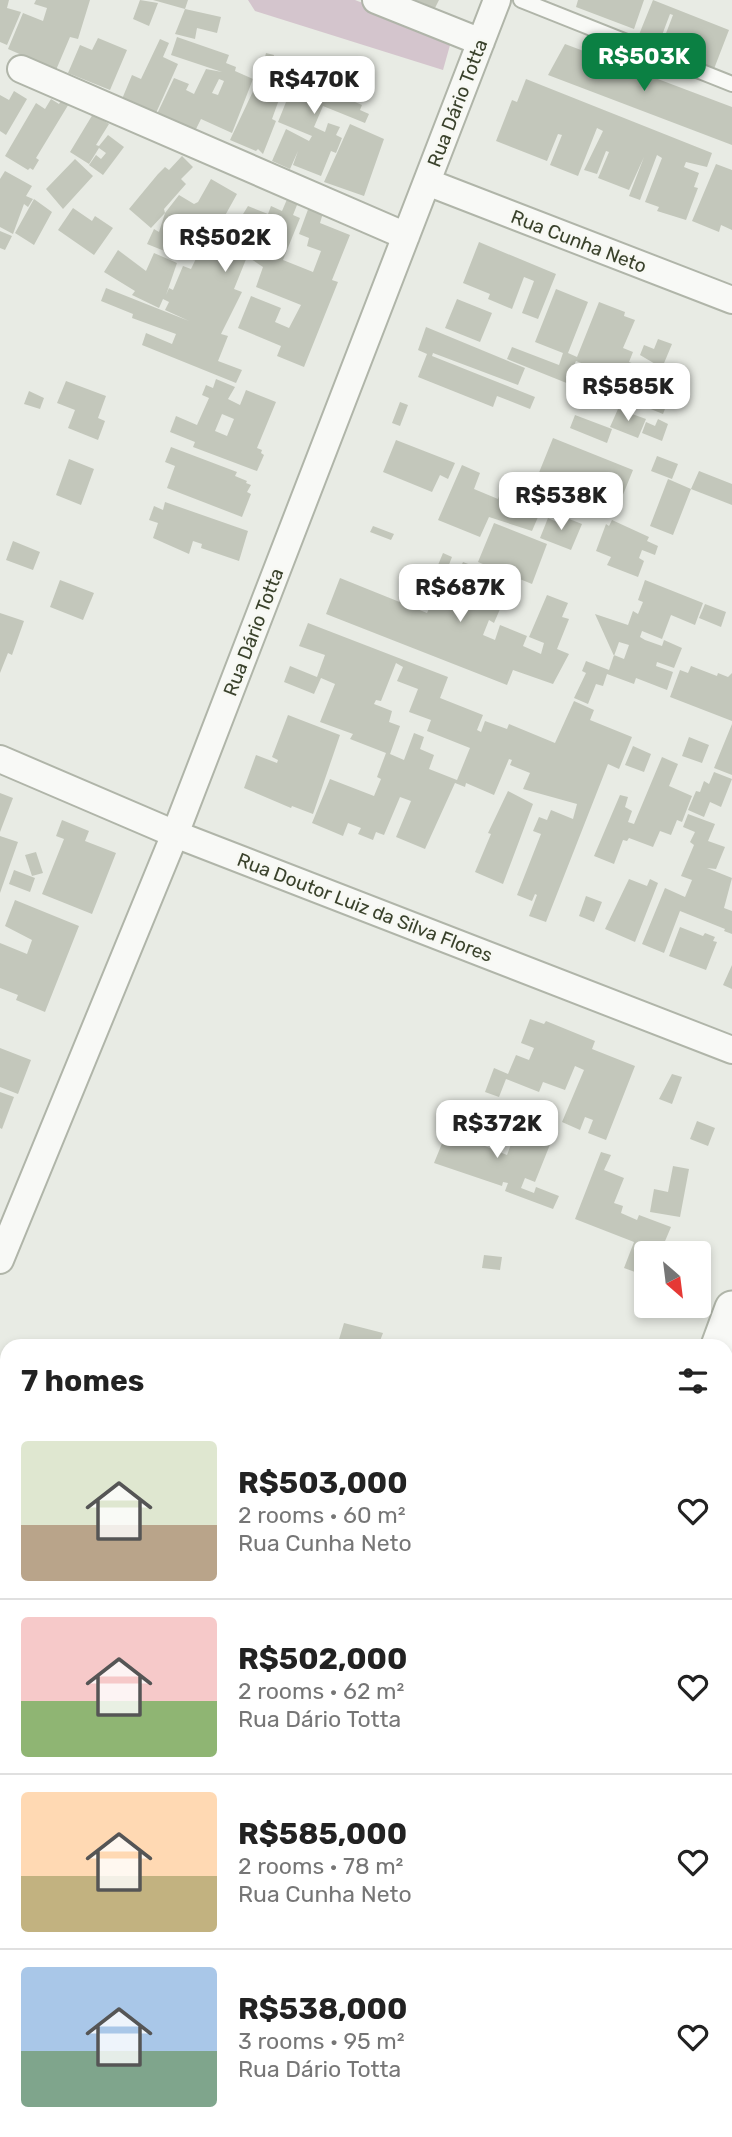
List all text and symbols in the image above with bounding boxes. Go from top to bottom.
pin: R$503K [587,34,701,93]
street label: Rua Dário Totta [423,36,492,170]
text: R$503K [598,42,690,70]
pin: R$470K [257,57,371,116]
text: R$470K [269,65,359,93]
street label: Rua Cunha Neto [508,205,650,278]
pin: R$502K [168,215,282,274]
text: R$502K [179,223,271,251]
pin: R$585K [571,364,685,423]
text: R$585K [582,372,674,400]
pin: R$538K [504,472,618,532]
text: R$538K [515,481,607,509]
pin: R$687K [403,564,517,624]
street label: Rua Dário Totta [219,565,288,699]
text: R$687K [415,573,505,601]
street label: Rua Doutor Luiz da Silva Flores [234,848,496,967]
pin: R$372K [440,1100,554,1160]
text: R$372K [452,1109,542,1137]
north arrow [634,1241,710,1318]
map controls [634,1241,711,1318]
icon: filters [674,1362,712,1400]
text: 7 homes [21,1363,144,1399]
text: R$503,000 [238,1465,408,1501]
icon: home [77,1469,161,1553]
icon: heart [674,1492,712,1530]
text: 2 rooms · 60 m² [238,1501,406,1529]
text: Rua Cunha Neto [238,1529,412,1557]
text: R$502,000 [238,1641,407,1677]
icon: home [77,1645,161,1729]
icon: heart [674,1668,712,1706]
text: 2 rooms · 62 m² [238,1677,404,1705]
text: Rua Dário Totta [238,1705,401,1733]
text: R$585,000 [238,1816,407,1852]
icon: home [77,1820,161,1904]
icon: heart [674,1843,712,1881]
text: 2 rooms · 78 m² [238,1852,403,1880]
text: Rua Cunha Neto [238,1880,412,1908]
text: R$538,000 [238,1991,407,2027]
icon: home [77,1995,161,2079]
icon: heart [674,2018,712,2056]
text: 3 rooms · 95 m² [238,2027,405,2055]
text: Rua Dário Totta [238,2055,401,2083]

